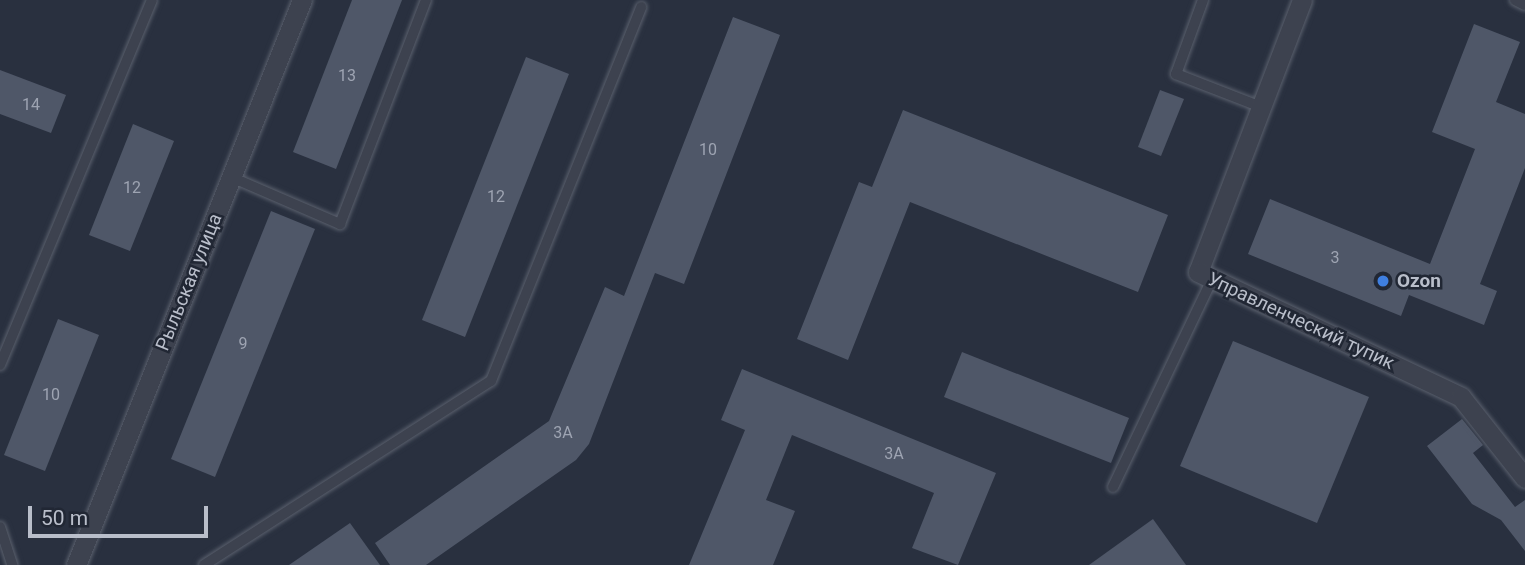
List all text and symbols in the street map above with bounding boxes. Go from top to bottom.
house number: 13 [338,66,356,86]
house number: 14 [22,95,40,115]
house number: 10 [699,140,717,160]
house number: 12 [123,178,141,198]
house number: 12 [487,187,505,207]
street label: Рыльская улица [151,210,227,354]
house number: 3 [1331,248,1339,268]
street label: Управленческий тупик [1204,268,1398,374]
place label: Ozon [1397,270,1441,292]
marker: Ozon [1375,273,1391,289]
house number: 9 [239,334,247,354]
house number: 10 [42,385,60,405]
house number: 3А [553,423,573,443]
house number: 3А [884,444,904,464]
scale bar [32,491,212,536]
text: 50 m [41,506,88,530]

